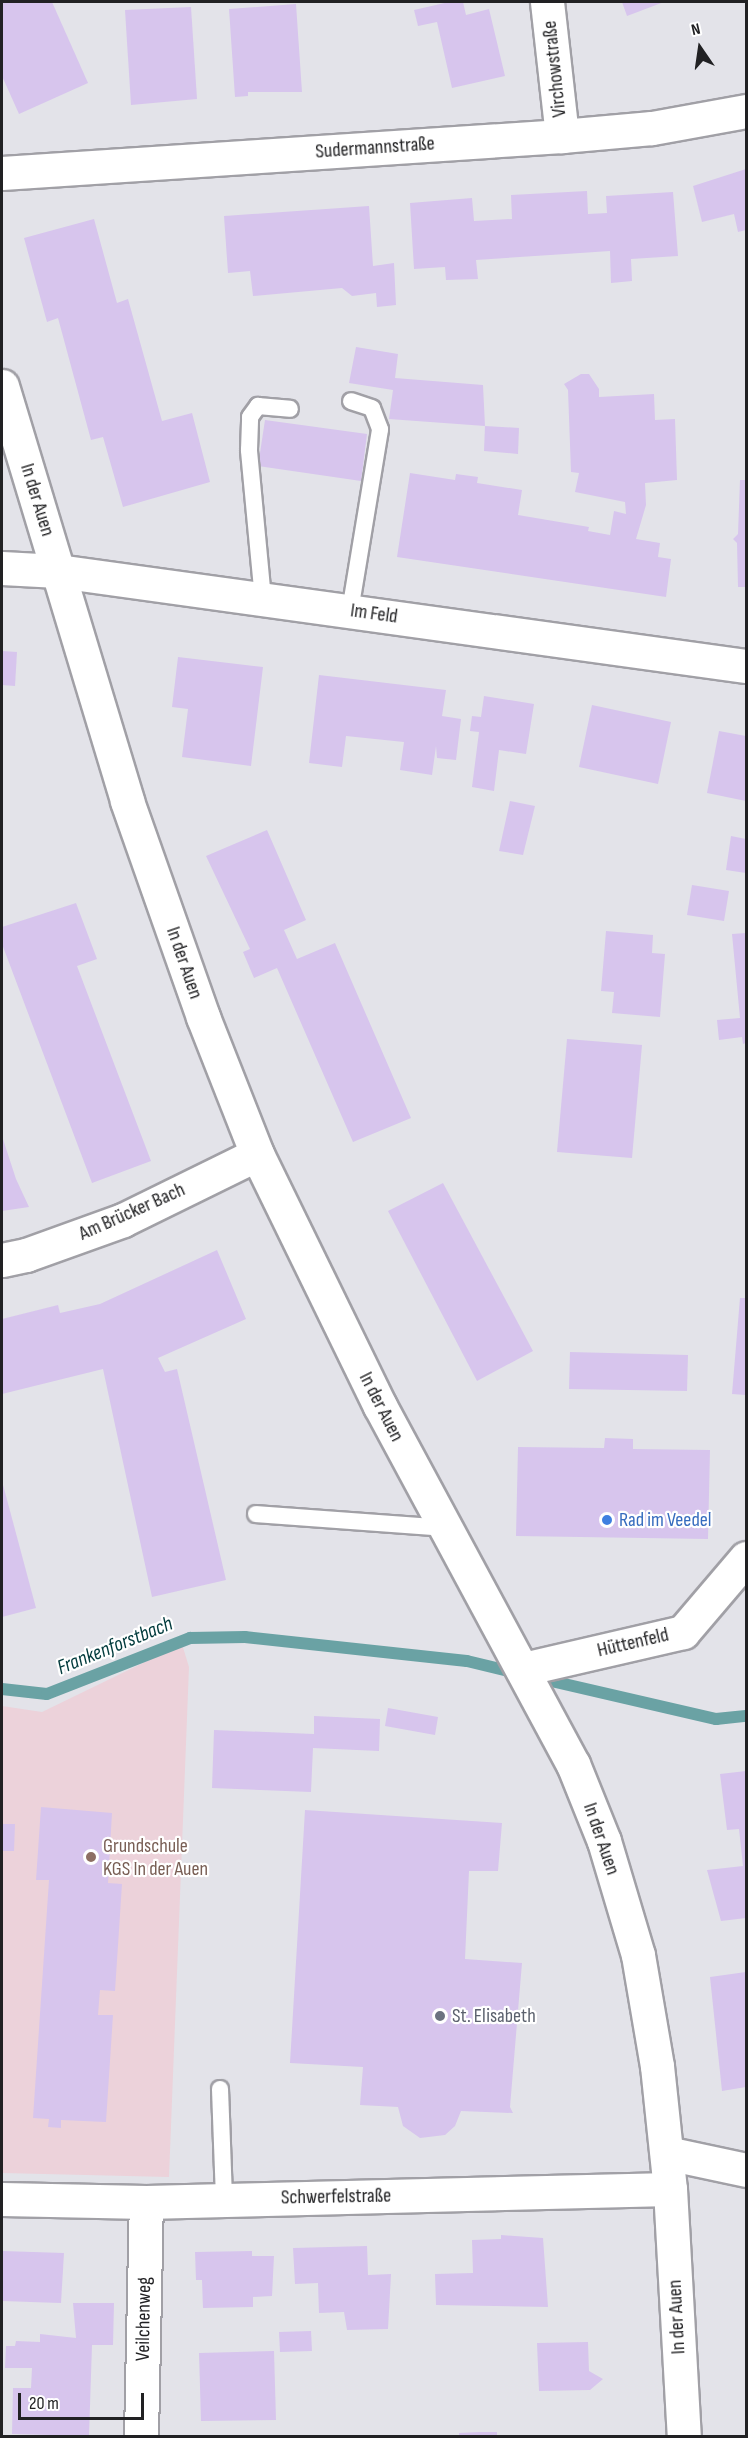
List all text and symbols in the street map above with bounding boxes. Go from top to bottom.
north arrow [670,18,730,78]
street label: Virchowstraße [538,20,572,118]
text: N [690,20,702,40]
street label: Sudermannstraße [315,132,435,164]
street label: In der Auen [15,461,59,539]
street label: Im Feld [349,599,399,629]
street label: In der Auen [161,924,207,1002]
street label: Am Brücker Bach [75,1178,189,1246]
street label: In der Auen [353,1368,409,1446]
place label: Rad im Veedel [619,1508,711,1532]
marker: Rad im Veedel [600,1513,614,1527]
water label: Frankenforstbach [53,1611,177,1681]
street label: Hüttenfeld [595,1623,671,1663]
street label: In der Auen [578,1800,624,1878]
place label: Grundschule KGS In der Auen [103,1834,208,1881]
marker: Grundschule KGS In der Auen [84,1850,98,1864]
place label: St. Elisabeth [452,2004,536,2028]
marker: St. Elisabeth [433,2009,447,2023]
street label: Schwerfelstraße [281,2184,391,2210]
street label: Veilchenweg [131,2277,157,2361]
street label: In der Auen [663,2279,691,2355]
scale bar [21,2381,147,2419]
text: 20 m [29,2393,59,2414]

